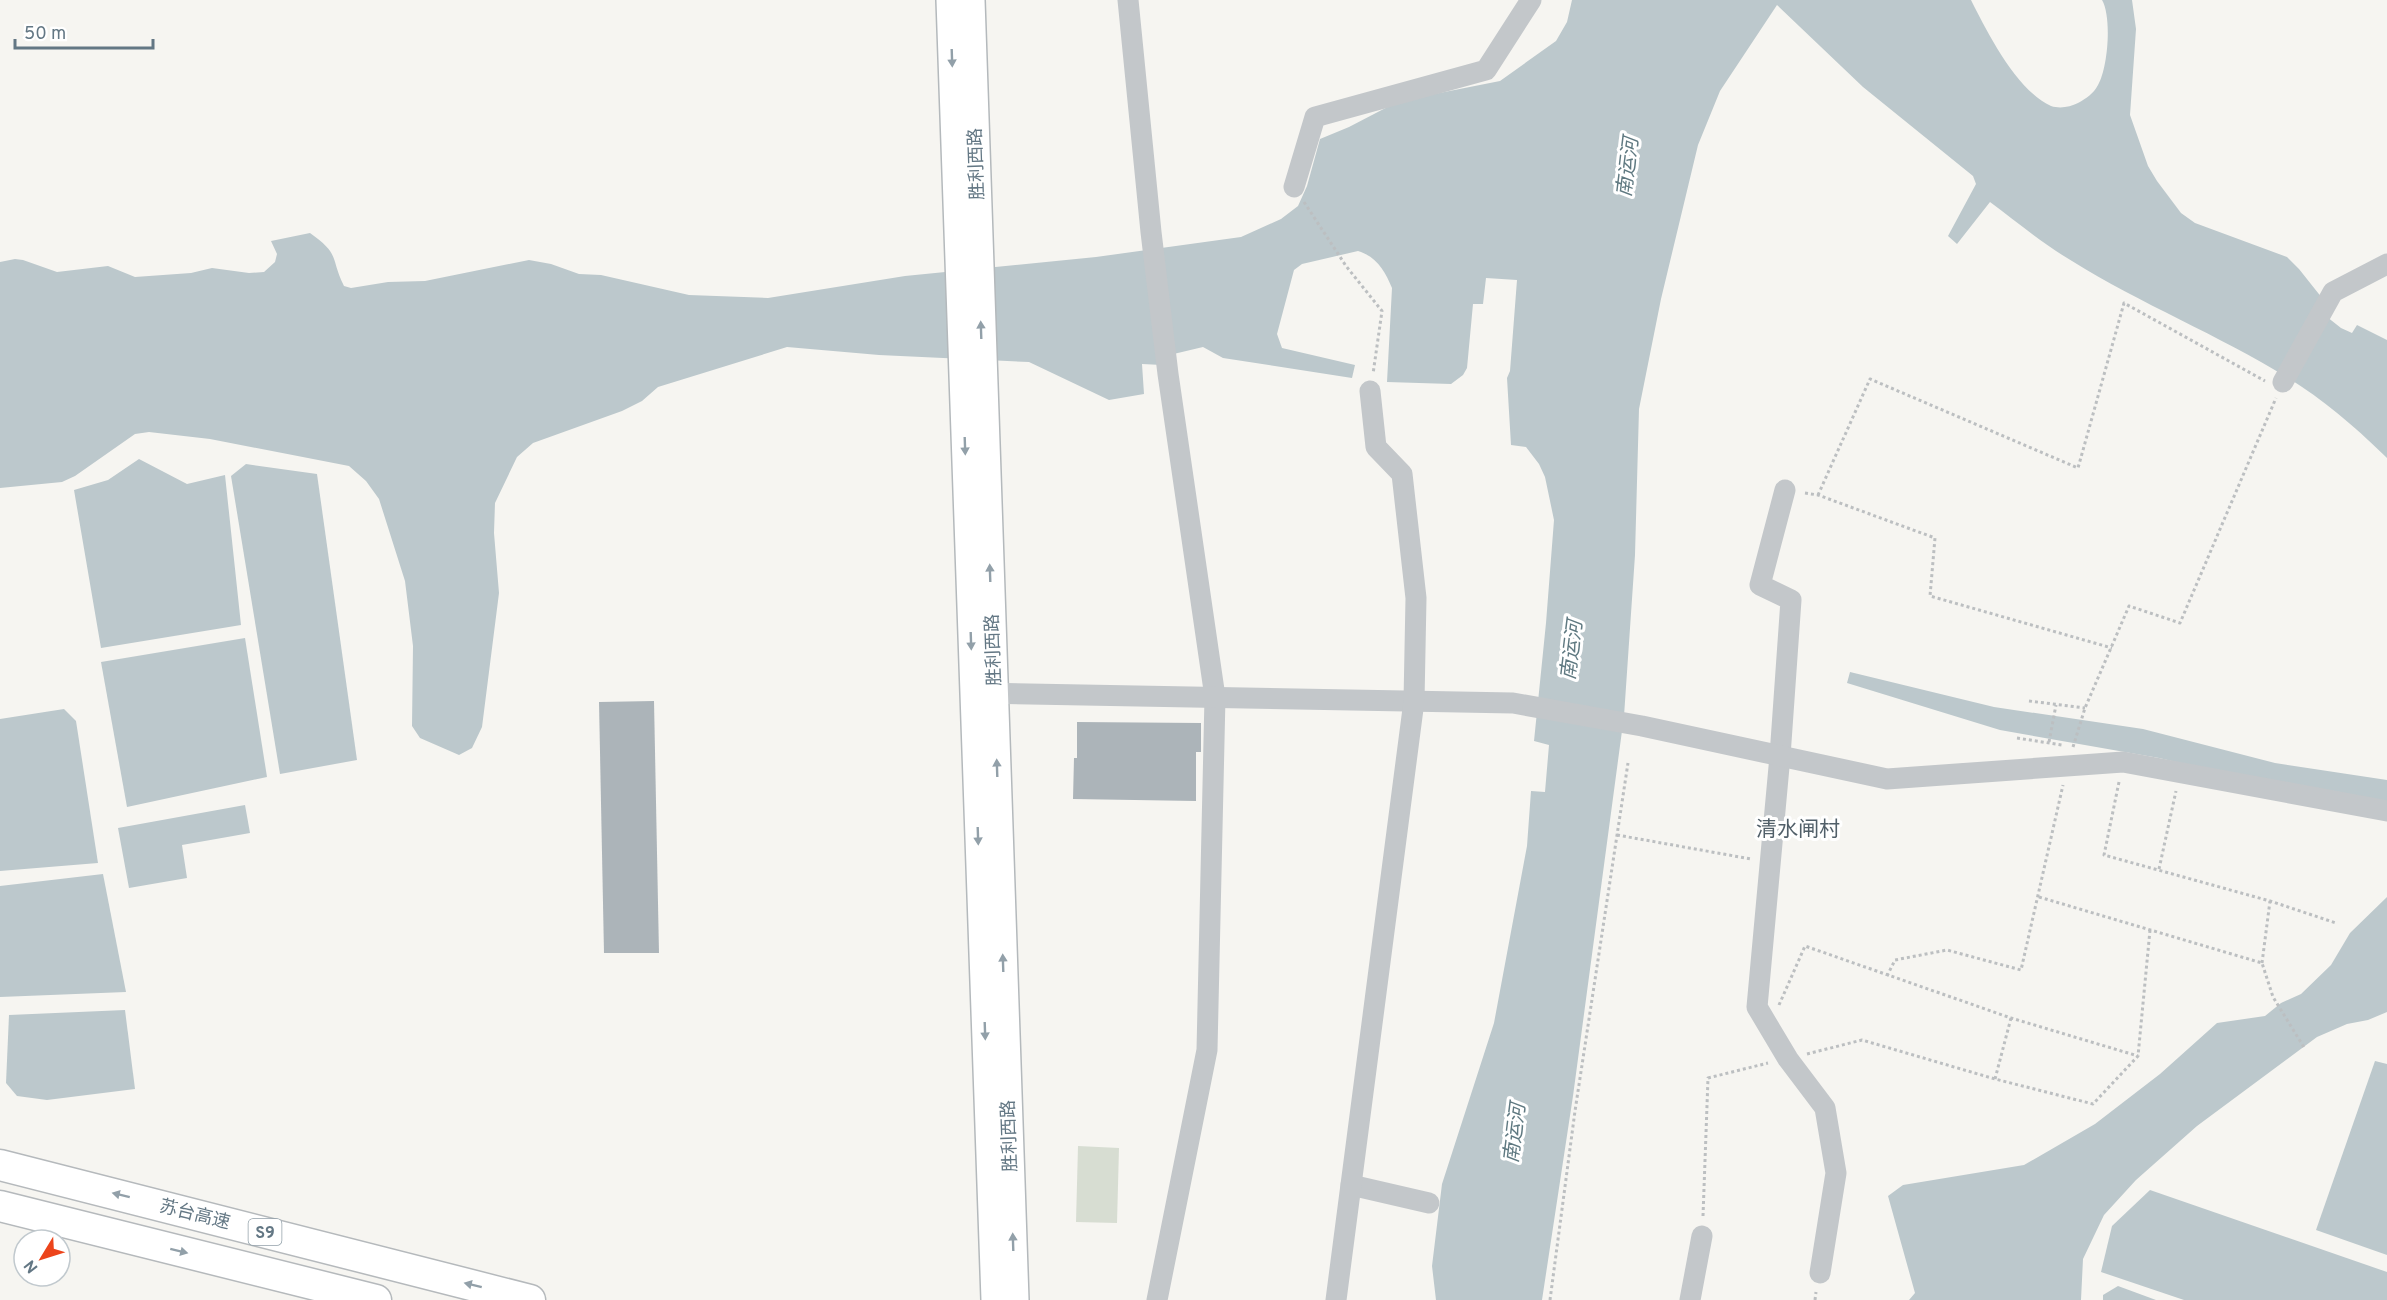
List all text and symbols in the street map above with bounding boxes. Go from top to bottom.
scale bar [15,12,153,50]
text: 50 m [24,23,66,46]
one-way arrow [947,49,957,68]
street label: 胜利西路 [965,128,990,200]
water label: 南运河 [1612,132,1646,199]
one-way arrow [977,320,986,339]
one-way arrow [960,437,970,456]
one-way arrow [985,563,995,582]
street label: 胜利西路 [982,614,1007,686]
water label: 南运河 [1556,615,1590,682]
one-way arrow [967,631,976,650]
one-way arrow [992,758,1001,777]
district label: 清水闸村 [1756,817,1840,844]
one-way arrow [973,826,983,845]
one-way arrow [999,953,1008,972]
one-way arrow [980,1021,989,1040]
water label: 南运河 [1499,1098,1533,1165]
street label: 胜利西路 [998,1100,1023,1172]
one-way arrow [112,1190,131,1200]
street label: 苏台高速 [157,1196,232,1235]
road number: S9 [248,1219,282,1245]
north arrow [12,1228,72,1288]
one-way arrow [1009,1232,1018,1251]
one-way arrow [170,1246,188,1256]
text: N [20,1255,43,1277]
one-way arrow [464,1280,482,1289]

